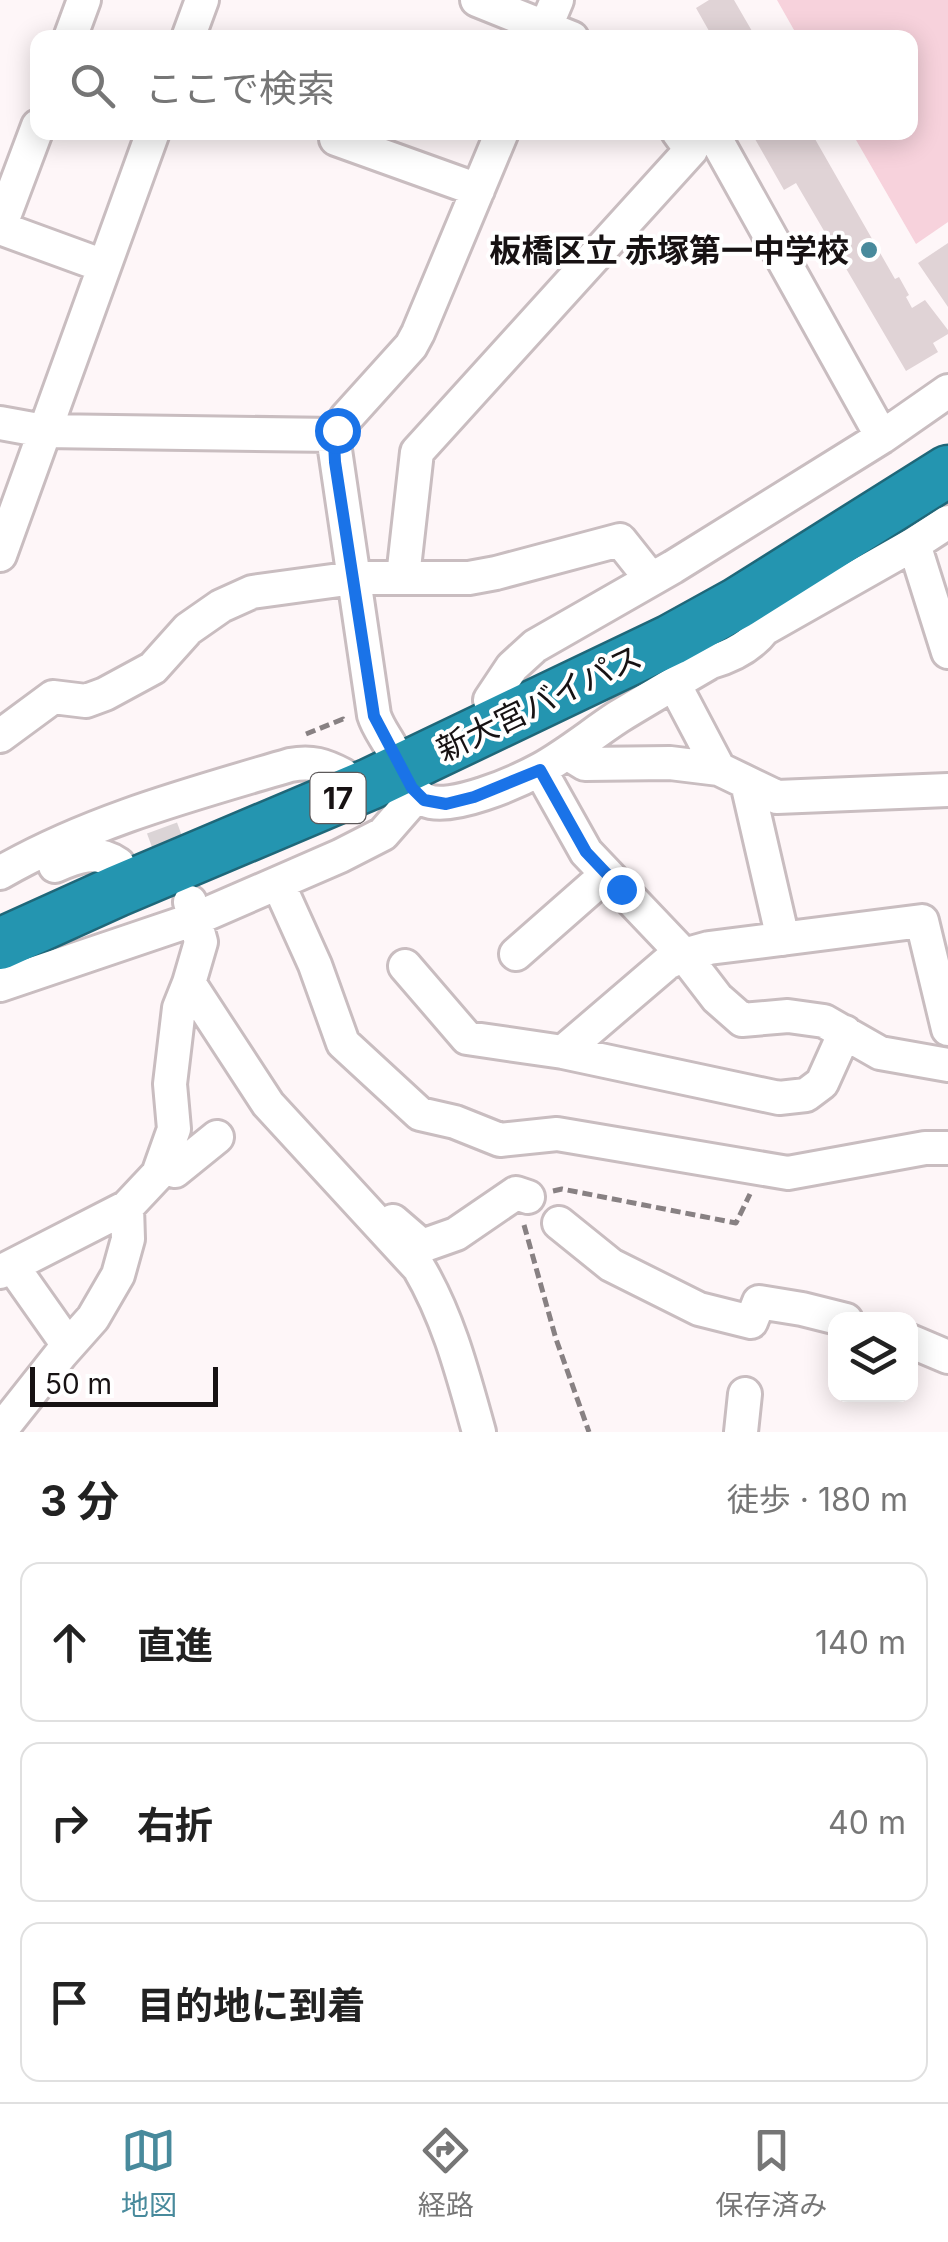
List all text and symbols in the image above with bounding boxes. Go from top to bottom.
search box [30,30,918,140]
icon: search [65,58,120,113]
text: ここで検索 [145,65,335,111]
place label: 板橋区立 赤塚第一中学校 [489,231,849,270]
marker: 板橋区立 赤塚第一中学校 [858,239,880,261]
route start [315,408,361,454]
street label: 新大宮バイパス [430,637,648,769]
road number: 17 [310,773,366,823]
route end [599,867,645,913]
map controls [828,1312,918,1402]
button: layers [828,1312,918,1402]
scale bar [30,1362,218,1406]
text: 50 m [45,1367,112,1401]
text: 3 分 [40,1475,119,1526]
text: 徒歩 · 180 m [727,1480,908,1519]
icon: ahead [42,1615,97,1670]
text: 直進 [137,1622,213,1668]
text: 140 m [815,1623,906,1662]
icon: right [42,1795,97,1850]
text: 右折 [137,1802,213,1848]
text: 40 m [828,1803,906,1842]
icon: arrive [42,1975,97,2030]
text: 目的地に到着 [137,1982,365,2028]
tab: 地図 [121,2123,177,2223]
tab: 経路 [418,2123,474,2223]
tab: 保存済み [715,2123,827,2223]

